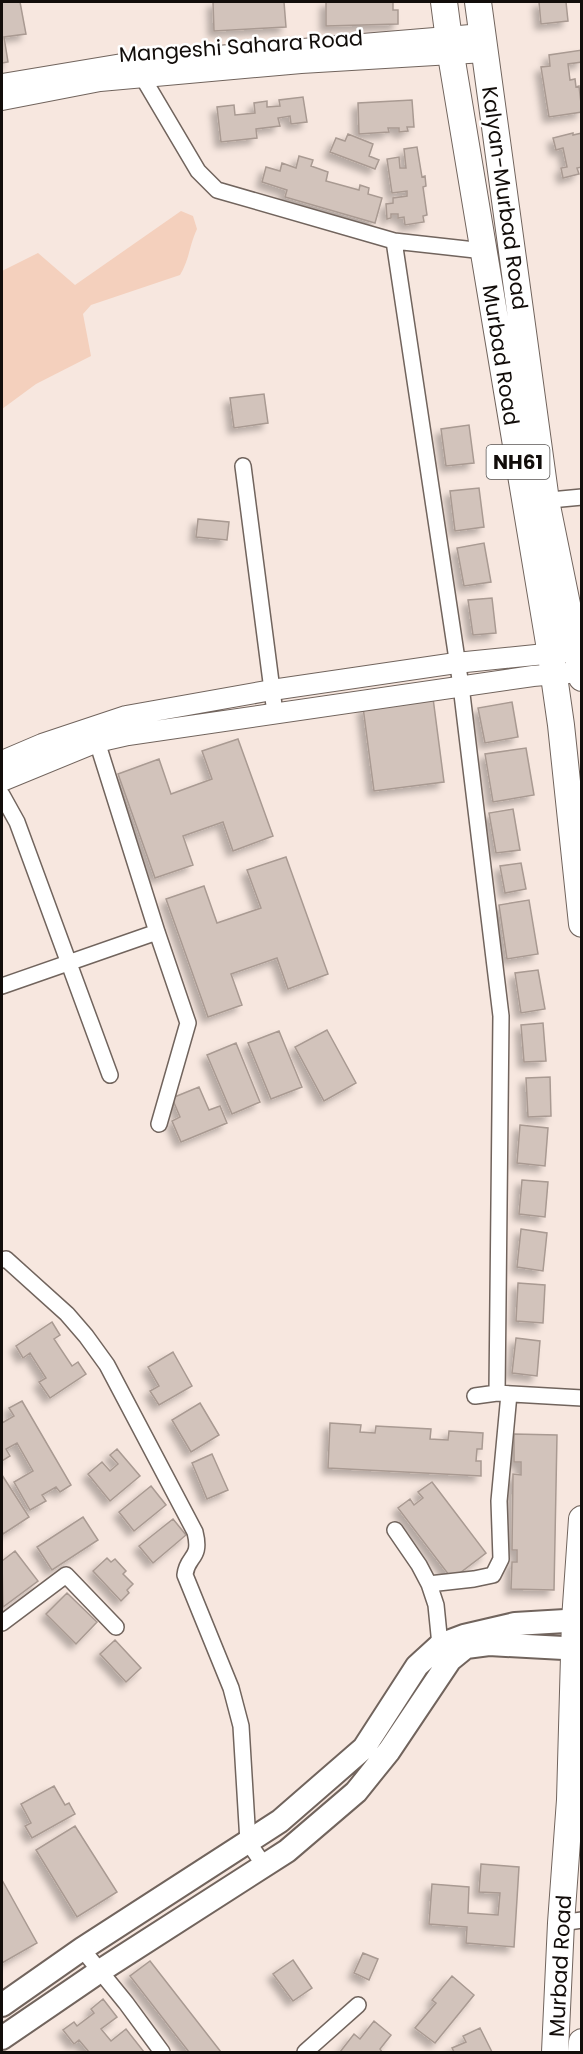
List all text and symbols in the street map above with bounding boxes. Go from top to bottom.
street label: Mangeshi Sahara Road [118,23,364,69]
street label: Kalyan-Murbad Road [475,85,535,311]
street label: Murbad Road [476,283,526,427]
road number: NH61 [486,445,550,479]
street label: Murbad Road [542,1894,578,2038]

